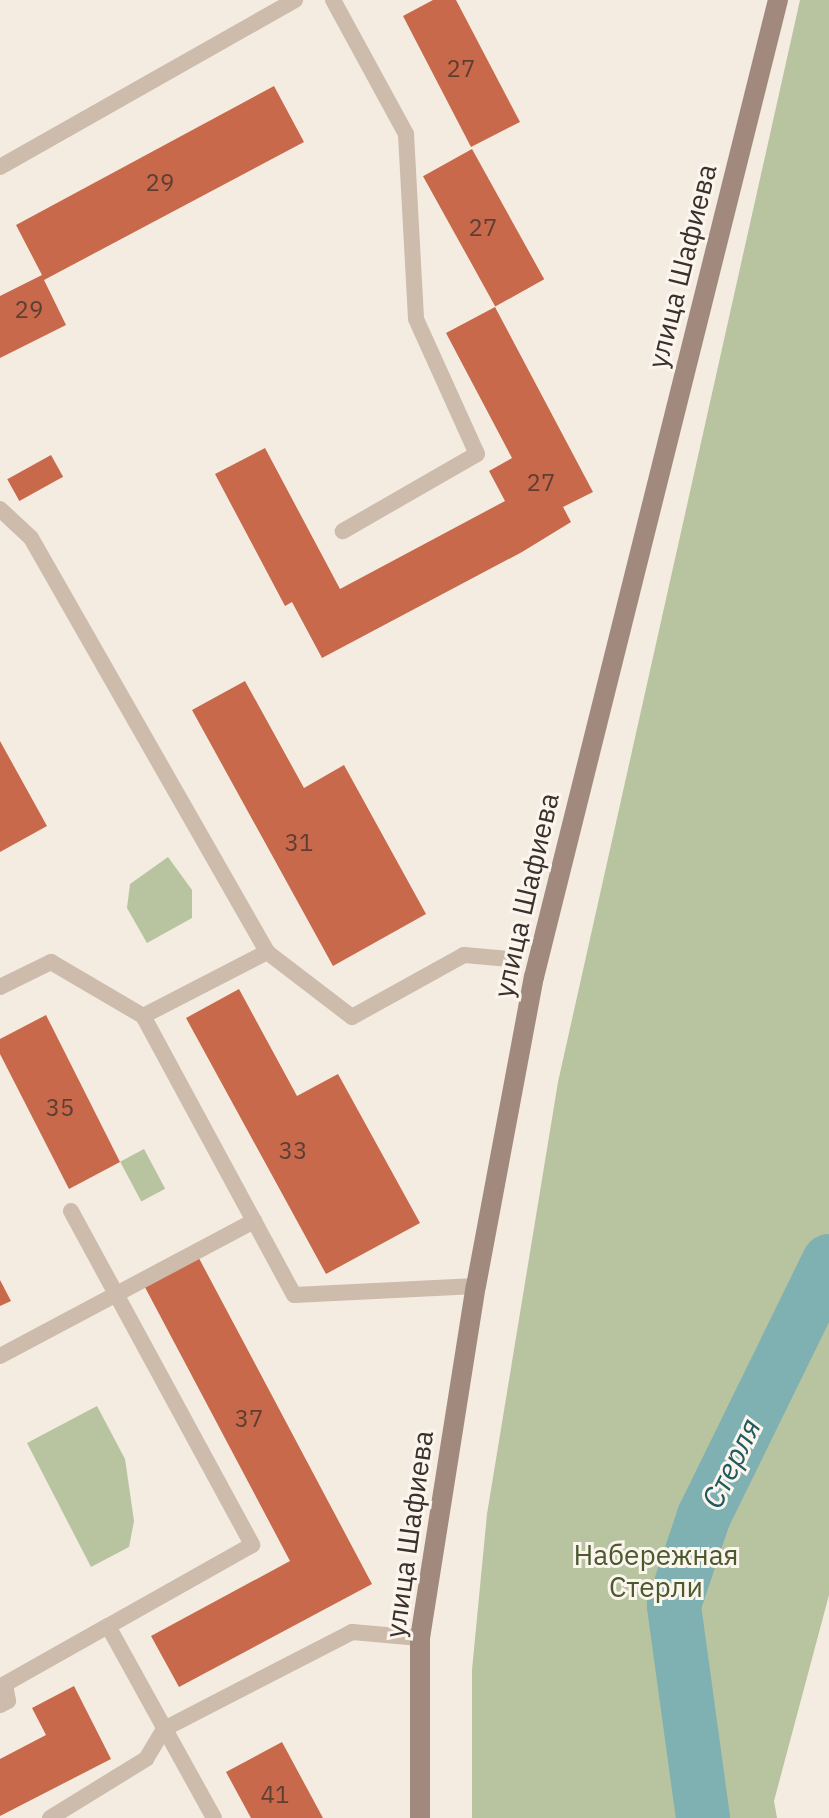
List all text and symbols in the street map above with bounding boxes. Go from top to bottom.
house number: 27 [447,55,475,83]
street label: улица Шафиева [640,160,724,372]
house number: 29 [146,169,174,197]
house number: 27 [469,214,497,242]
house number: 29 [15,296,43,324]
house number: 27 [527,469,555,497]
street label: улица Шафиева [486,789,566,1001]
house number: 31 [285,829,313,857]
house number: 35 [46,1094,74,1122]
house number: 33 [279,1137,307,1165]
house number: 37 [235,1405,263,1433]
water label: Стерля [694,1412,768,1514]
street label: улица Шафиева [378,1428,440,1640]
park label: Набережная Стерли [573,1538,739,1604]
house number: 41 [261,1781,289,1809]

